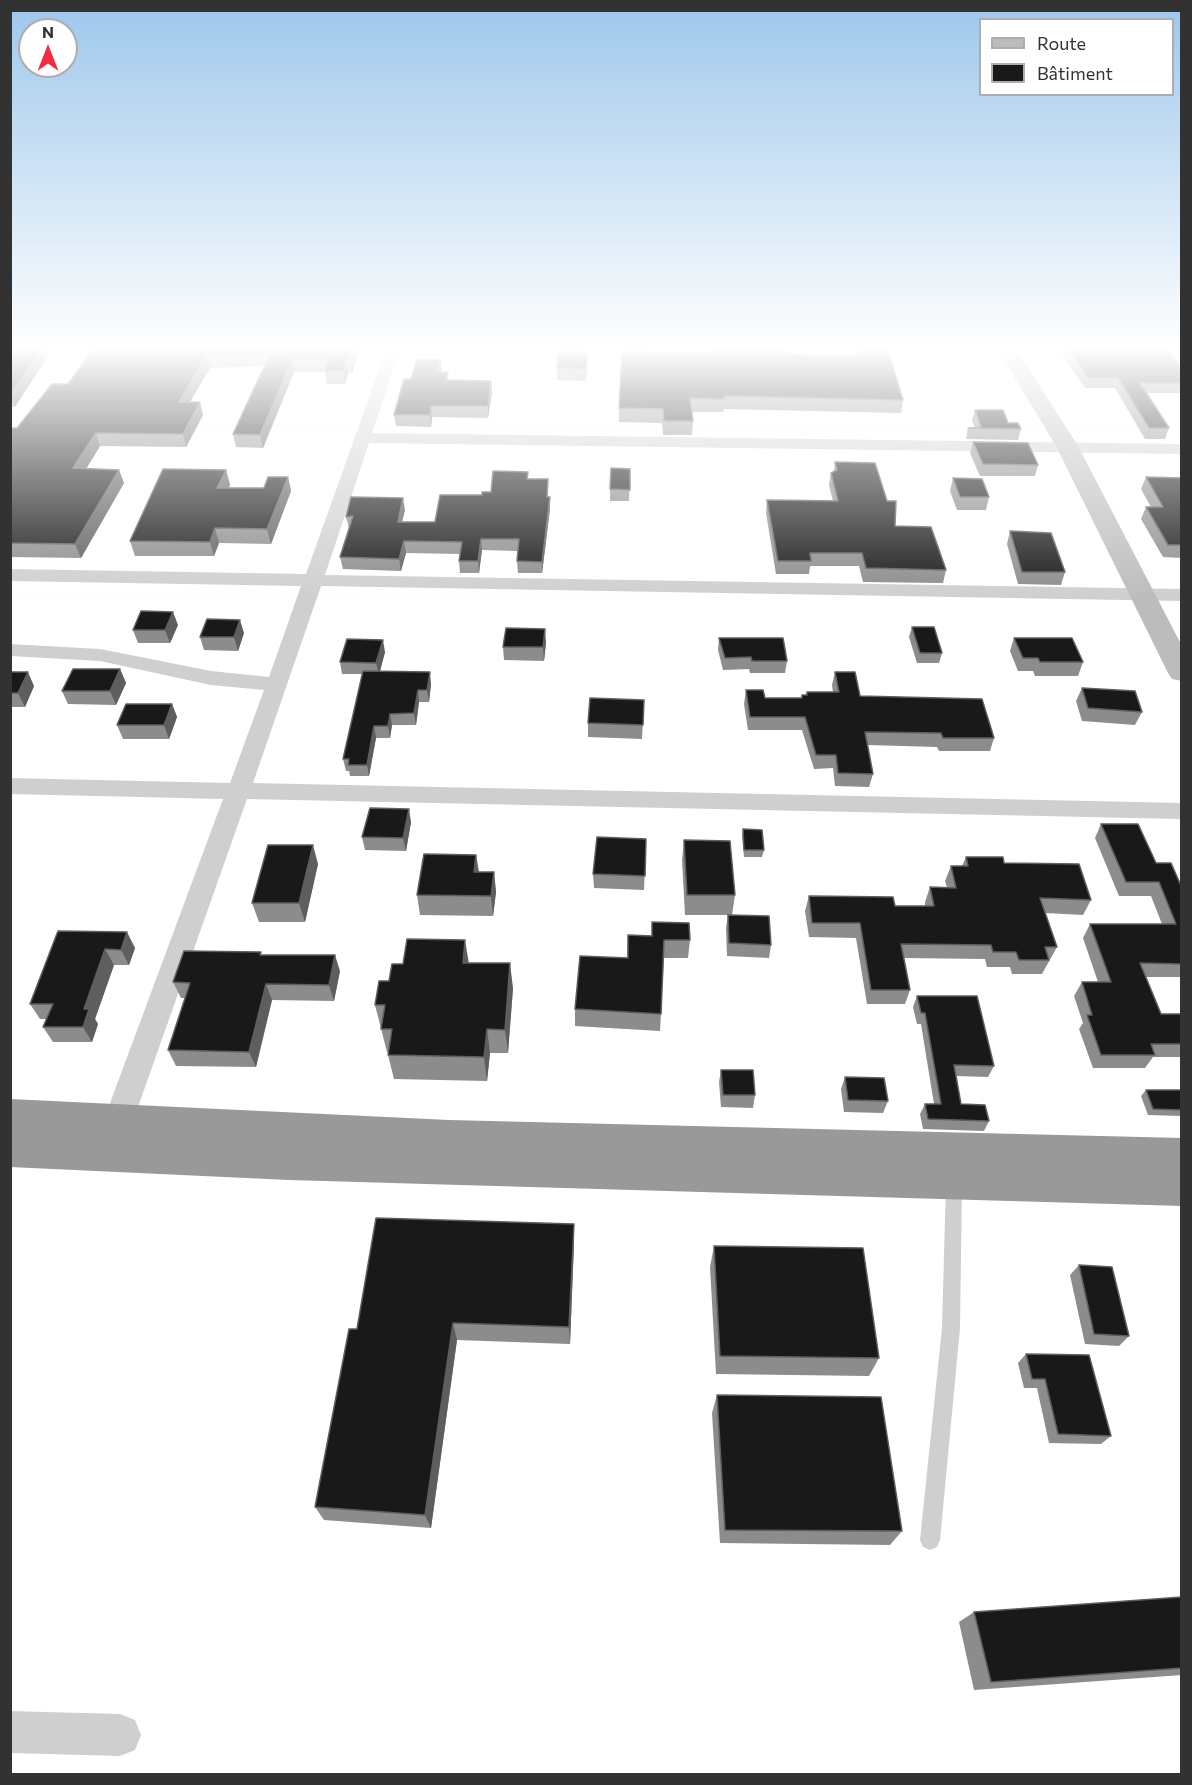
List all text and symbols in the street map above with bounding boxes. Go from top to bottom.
north arrow [18,18,78,78]
legend [979,18,1174,96]
text: N [42,22,54,41]
text: Route [1037,32,1086,54]
text: Bâtiment [1037,62,1113,84]

